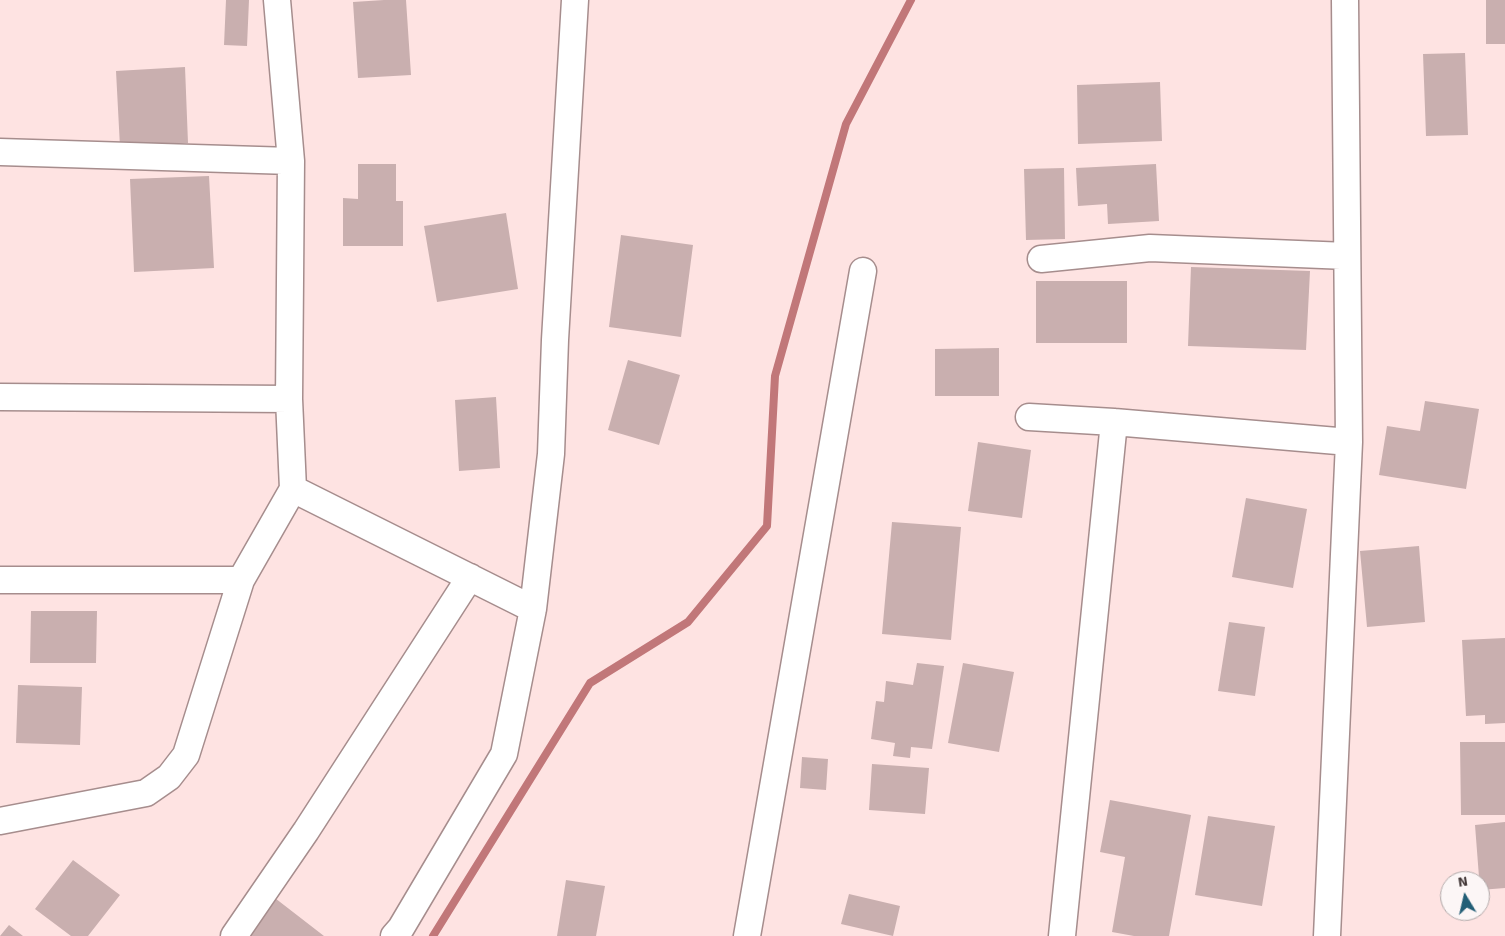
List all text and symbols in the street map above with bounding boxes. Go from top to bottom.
north arrow [1440,871,1490,921]
text: N [1457,873,1469,891]

